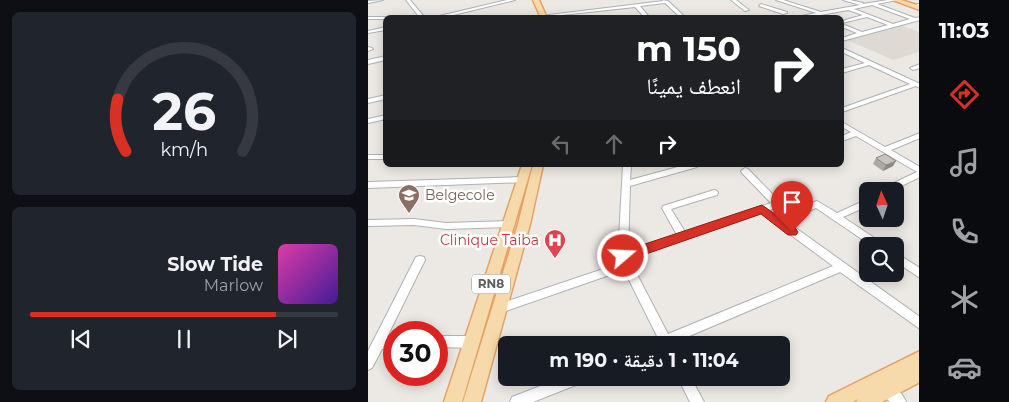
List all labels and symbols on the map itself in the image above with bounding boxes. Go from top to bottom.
pin [771,181,813,232]
north arrow [859,182,904,228]
school or university icon: Belgecole [397,183,421,214]
place label: Belgecole [425,186,495,204]
hospital icon: Clinique Taiba [543,228,567,259]
position arrow [596,229,648,281]
place label: Clinique Taiba [440,231,539,249]
road number: RN8 [472,274,510,294]
speed limit sign: 30 [383,321,448,386]

